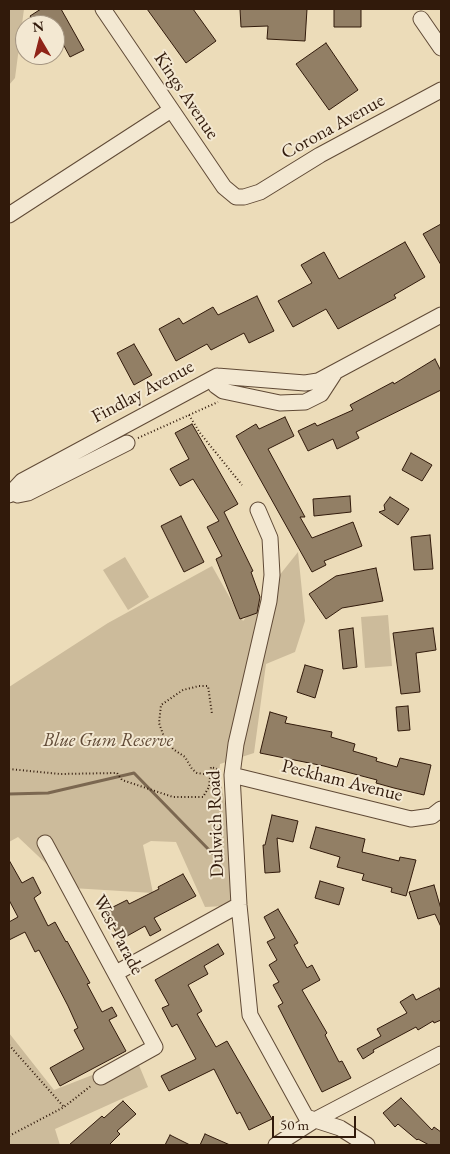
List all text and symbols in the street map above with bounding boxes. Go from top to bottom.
north arrow [15,15,65,65]
text: N [31,16,45,36]
street label: Kings Avenue [148,48,224,144]
street label: Corona Avenue [277,89,389,165]
street label: Findlay Avenue [88,355,198,429]
park label: Blue Gum Reserve [43,730,173,752]
street label: Peckham Avenue [279,755,405,807]
street label: Dulwich Road [203,770,229,878]
street label: West Parade [88,891,148,979]
scale bar [275,1106,359,1138]
text: 50 m [280,1115,309,1134]

